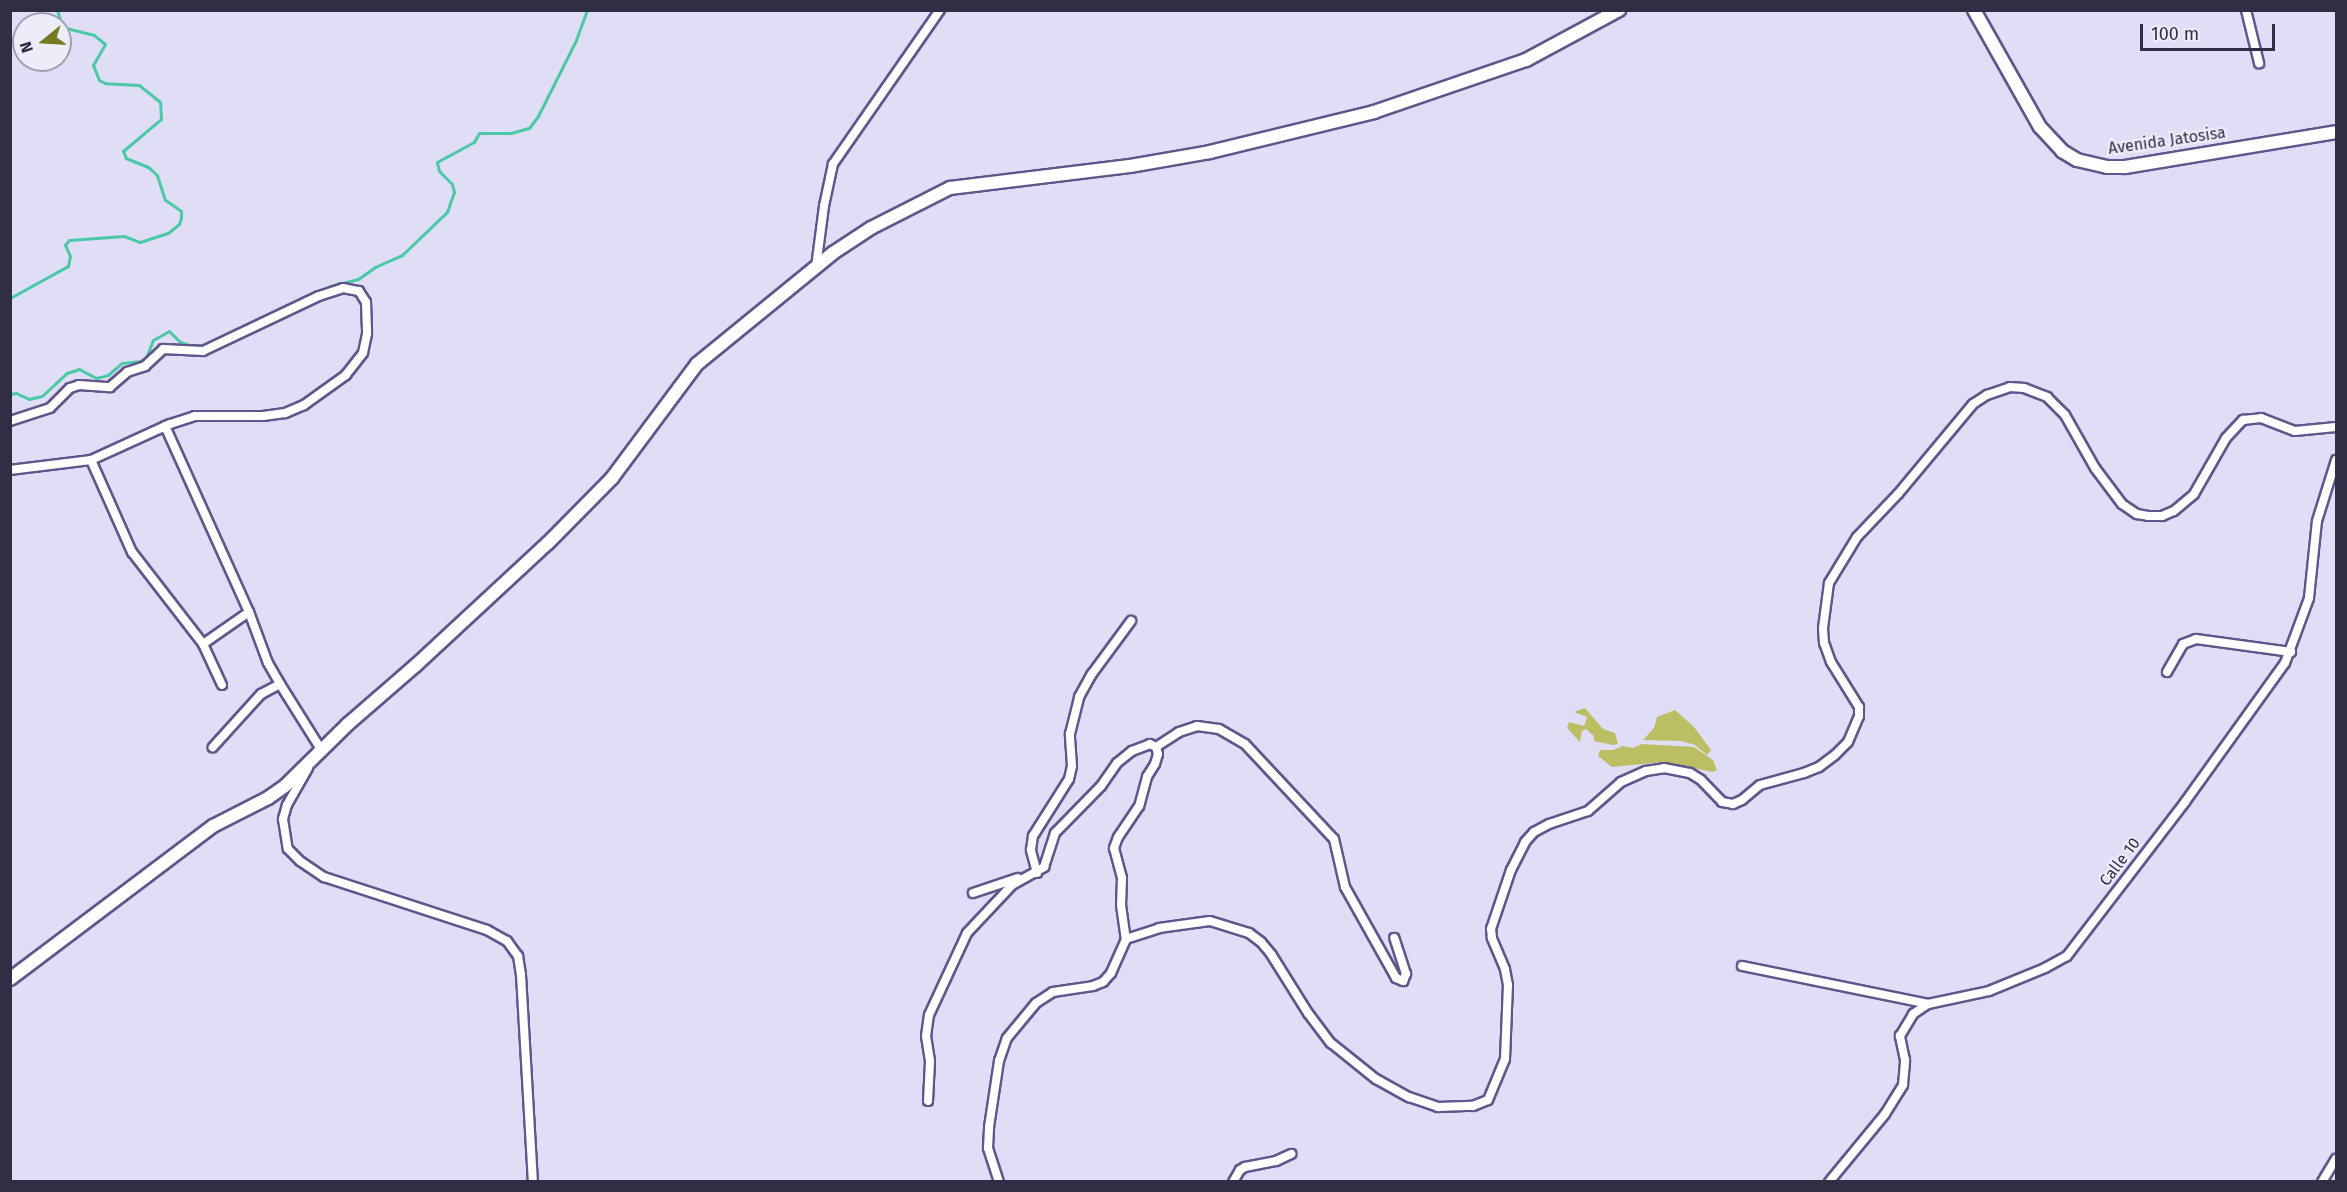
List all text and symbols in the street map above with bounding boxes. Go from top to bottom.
north arrow [12,12,72,72]
scale bar [2143,12,2278,50]
text: 100 m [2151,23,2199,45]
text: N [16,39,37,55]
street label: Avenida Jatosisa [2107,123,2227,159]
street label: Calle 10 [2096,834,2144,890]

